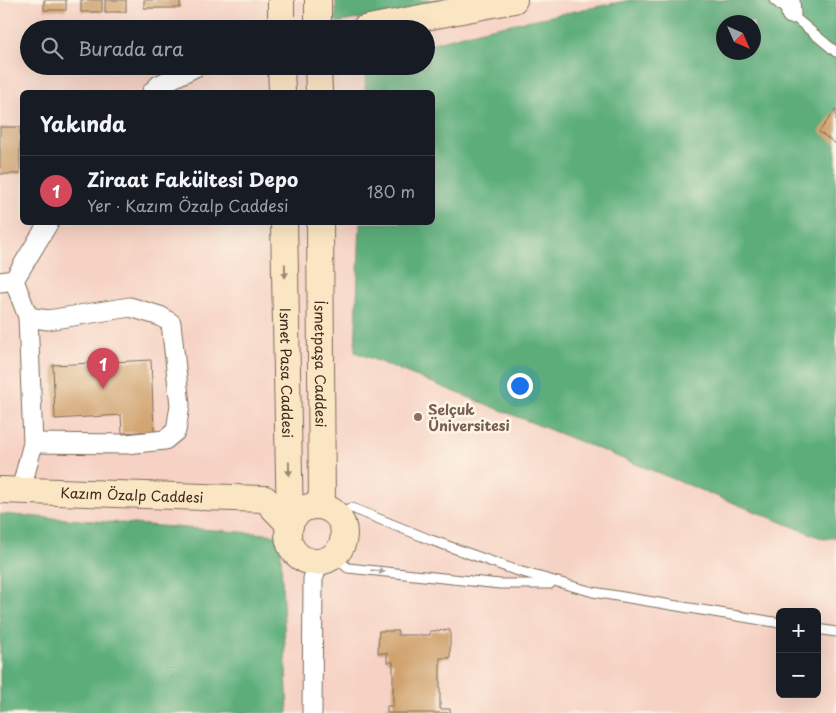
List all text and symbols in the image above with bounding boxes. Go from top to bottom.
north arrow [716,15,761,60]
search box [20,20,435,75]
icon: search [38,34,66,62]
text: Burada ara [78,34,183,62]
text: Yakında [40,107,126,139]
text: Ziraat Fakültesi Depo [87,165,298,193]
text: 1 [52,179,60,203]
text: 180 m [367,179,415,203]
text: Yer · Kazım Özalp Caddesi [87,193,289,217]
one-way arrow [281,263,289,279]
street label: İsmetpaşa Caddesi [310,301,332,427]
street label: Ismet Pasa Caddesi [275,308,299,438]
pin: 1 [87,348,119,389]
your location [507,373,533,399]
place label: Selçuk Üniversitesi [428,399,510,436]
marker: Selçuk Üniversitesi [412,411,424,423]
one-way arrow [285,461,293,477]
street label: Kazım Özalp Caddesi [60,482,204,507]
one-way arrow [370,567,386,575]
map controls [776,608,821,698]
button: + [776,608,821,653]
button: − [776,653,821,698]

